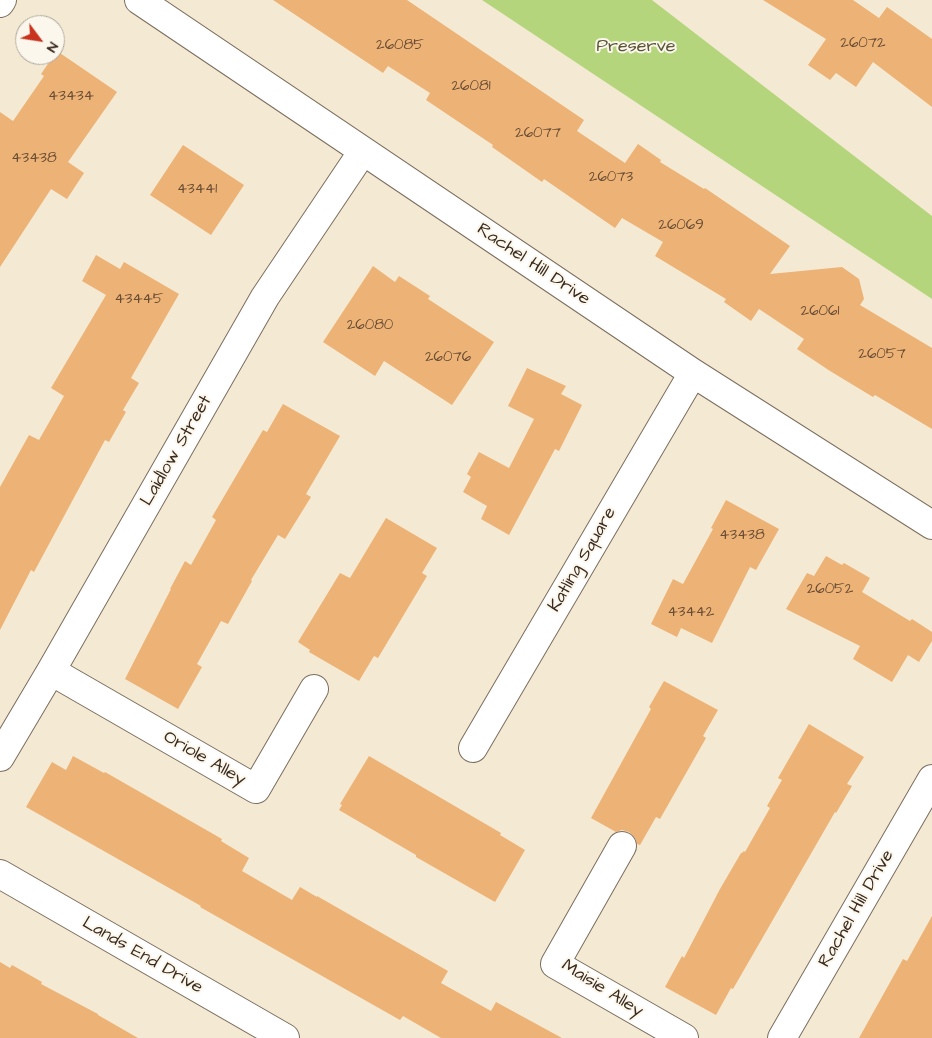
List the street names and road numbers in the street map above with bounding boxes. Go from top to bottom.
street label: Rachel Hill Drive [472,219,594,311]
street label: Laidlow Street [137,392,217,510]
street label: Katling Square [544,504,622,616]
street label: Oriole Alley [159,727,249,791]
street label: Rachel Hill Drive [815,846,899,972]
street label: Lands End Drive [78,913,206,999]
street label: Maisie Alley [557,955,647,1023]

